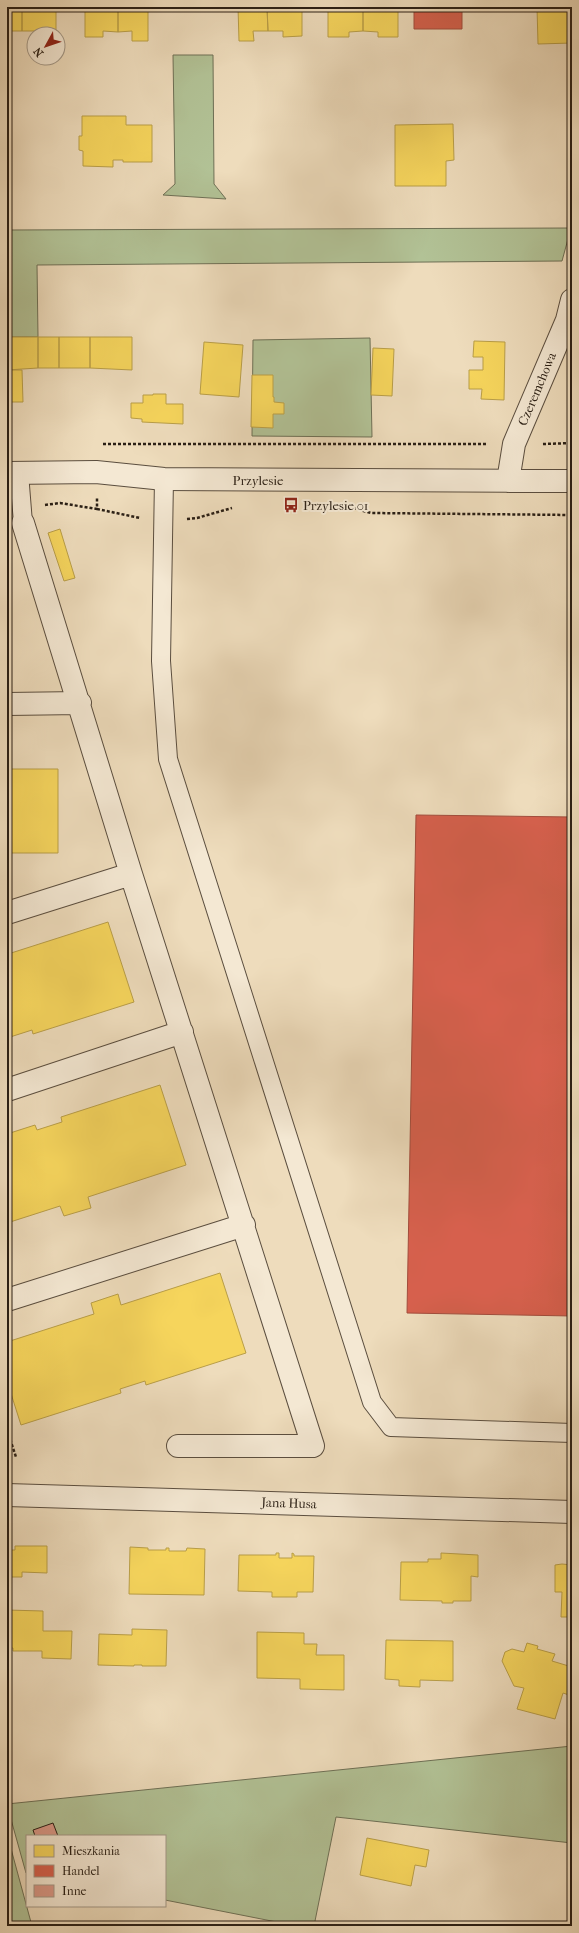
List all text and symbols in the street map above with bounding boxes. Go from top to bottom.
north arrow [26,26,66,66]
text: N [31,44,46,59]
street label: Czeremchowa [515,349,560,428]
street label: Przylesie [233,473,284,488]
bus stop icon: Przylesie 01 [282,496,300,514]
place label: Przylesie 01 [303,498,368,513]
street label: Jana Husa [260,1495,318,1511]
legend [26,1835,166,1907]
text: Mieszkania [62,1844,120,1858]
text: Handel [62,1864,100,1878]
text: Inne [62,1884,87,1898]

